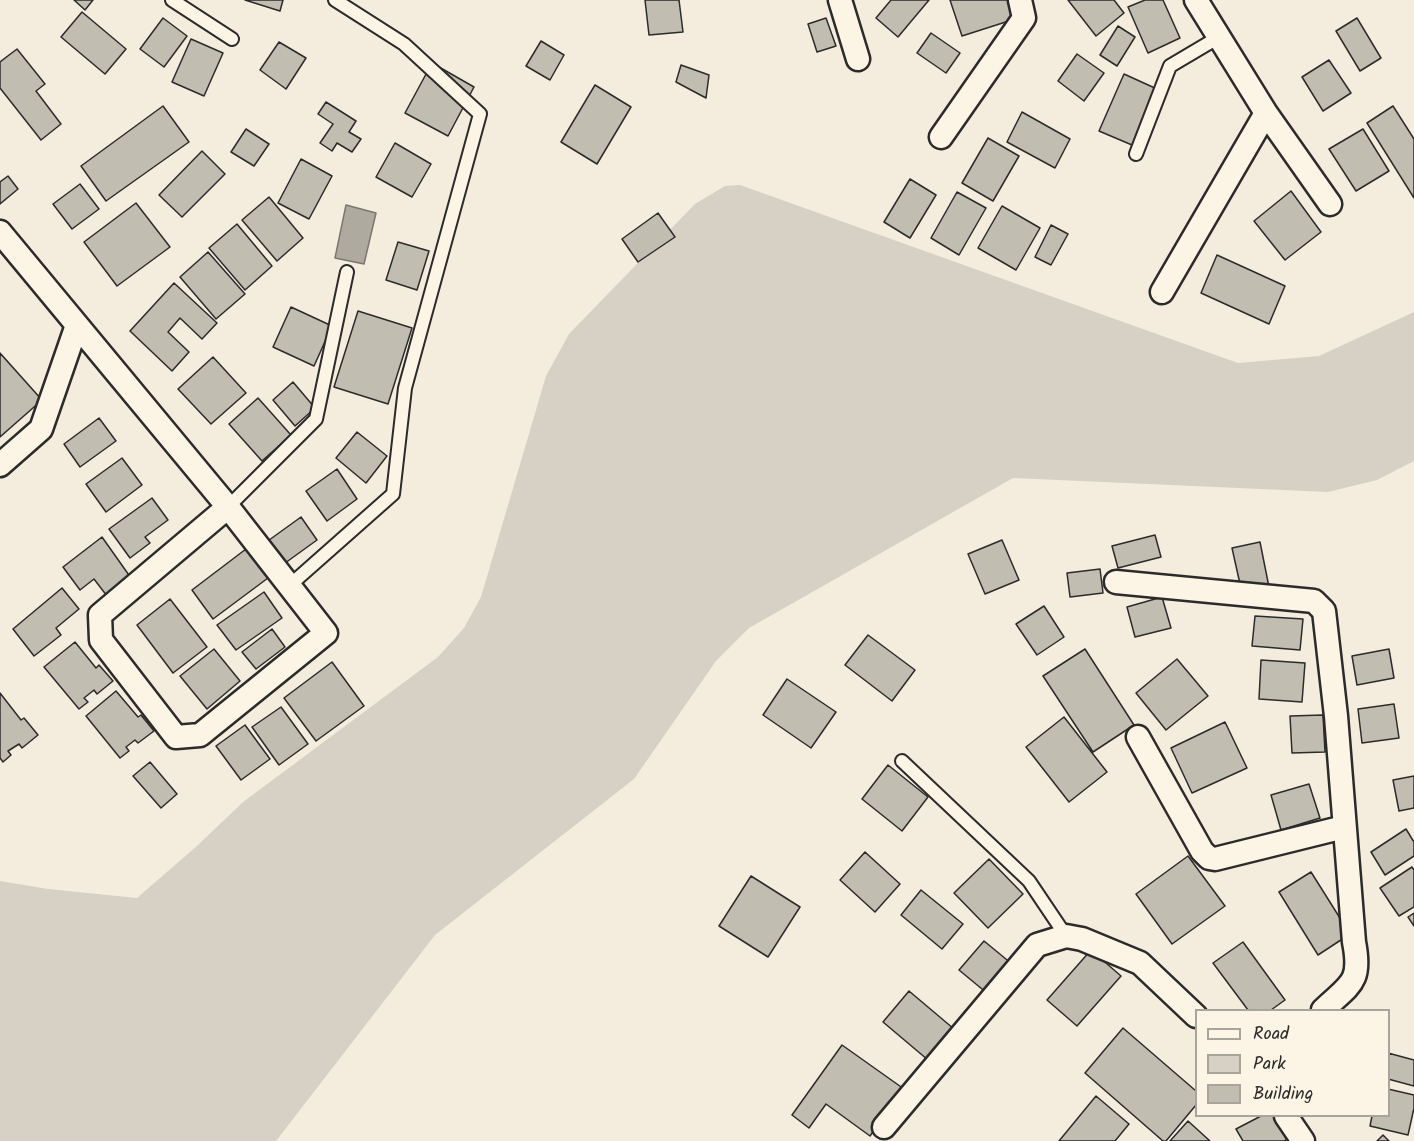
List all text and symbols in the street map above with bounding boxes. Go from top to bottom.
legend [1195,1009,1390,1117]
text: Road [1253,1020,1289,1049]
text: Park [1253,1050,1286,1079]
text: Building [1253,1080,1313,1109]

